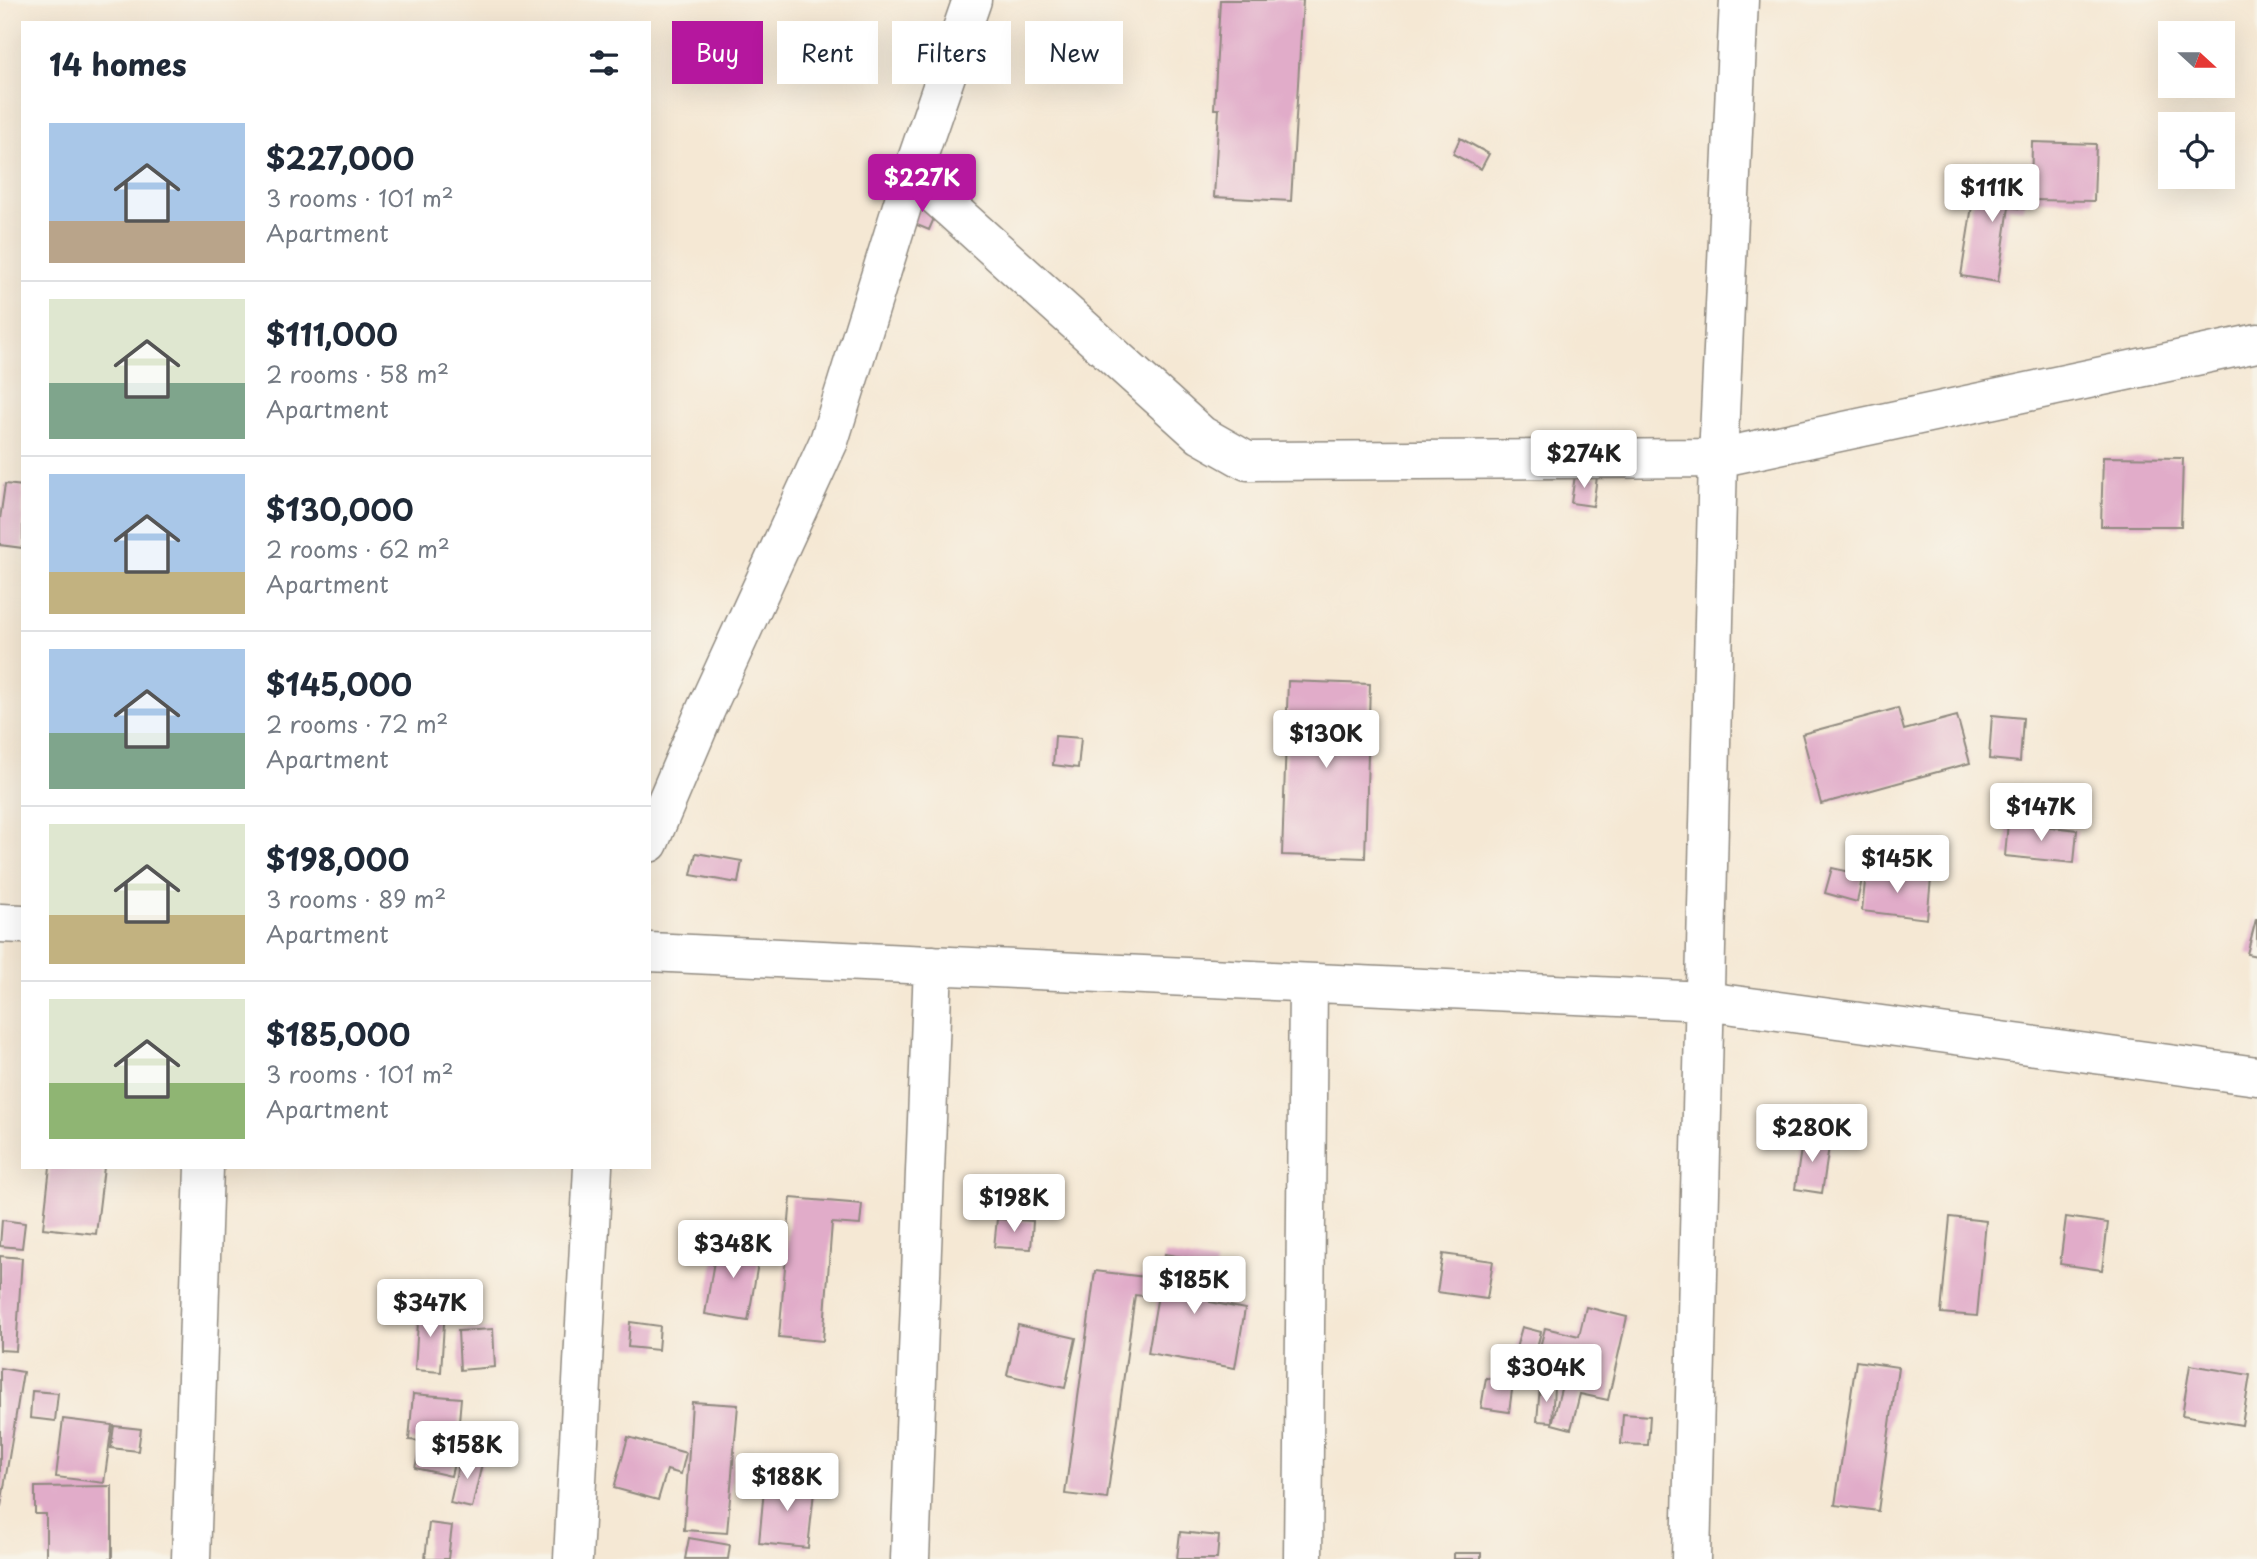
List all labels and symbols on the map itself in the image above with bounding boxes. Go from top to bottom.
north arrow [2158,21,2235,98]
pin: $227K [873,154,971,214]
pin: $111K [1943,164,2041,224]
pin: $274K [1535,430,1633,490]
pin: $130K [1277,710,1375,770]
pin: $147K [1992,784,2090,843]
pin: $145K [1848,836,1946,895]
pin: $280K [1763,1104,1861,1164]
pin: $198K [965,1174,1063,1234]
pin: $348K [684,1220,782,1280]
pin: $185K [1145,1256,1243,1316]
pin: $347K [381,1280,479,1339]
pin: $304K [1497,1344,1595,1404]
pin: $158K [418,1422,516,1481]
pin: $188K [738,1454,836,1513]

